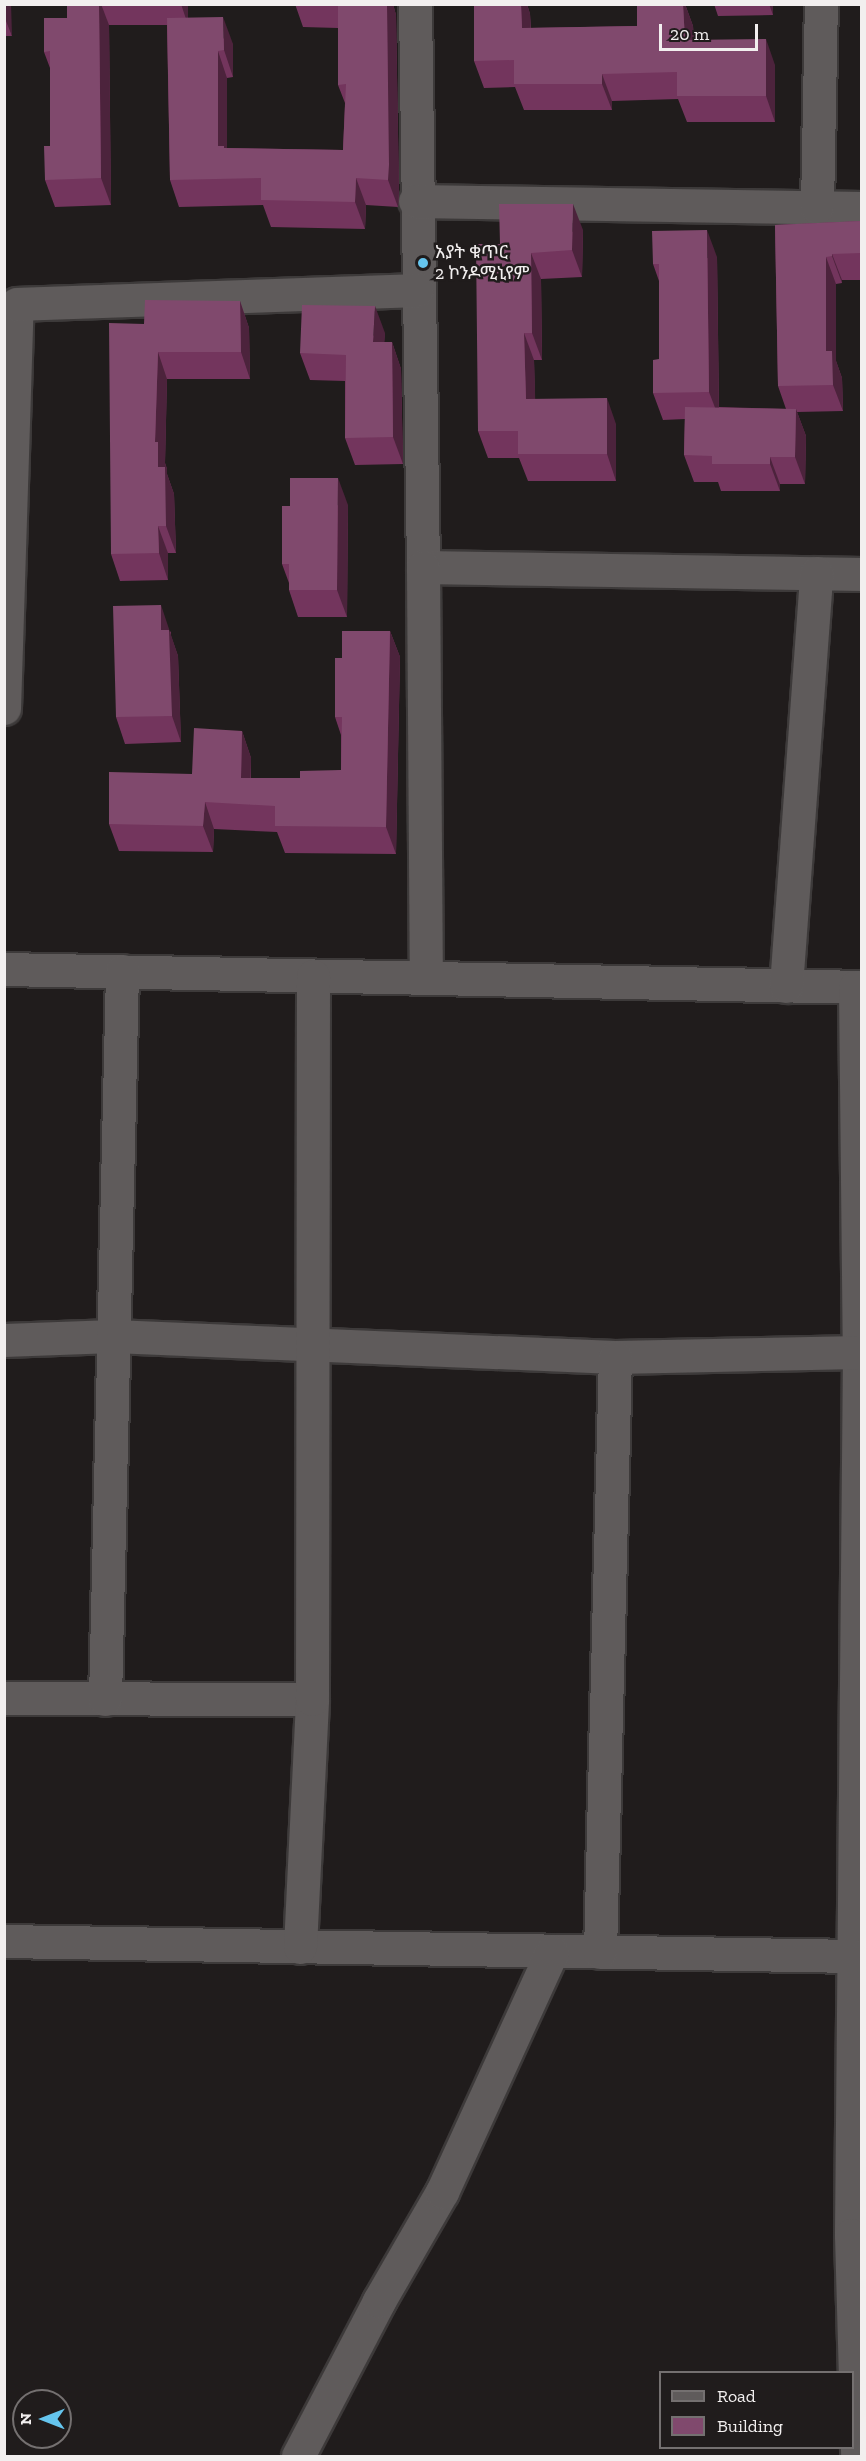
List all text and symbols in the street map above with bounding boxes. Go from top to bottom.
scale bar [662,12,761,50]
text: 20 m [670,23,709,45]
place label: አያት ቁጥር 2 ኮንዶሚኒየም [435,242,529,284]
marker: አያት ቁጥር 2 ኮንዶሚኒየም [416,256,430,270]
legend [659,2371,854,2449]
text: Road [717,2385,756,2407]
north arrow [12,2389,72,2449]
text: N [16,2413,35,2425]
text: Building [717,2415,783,2437]

